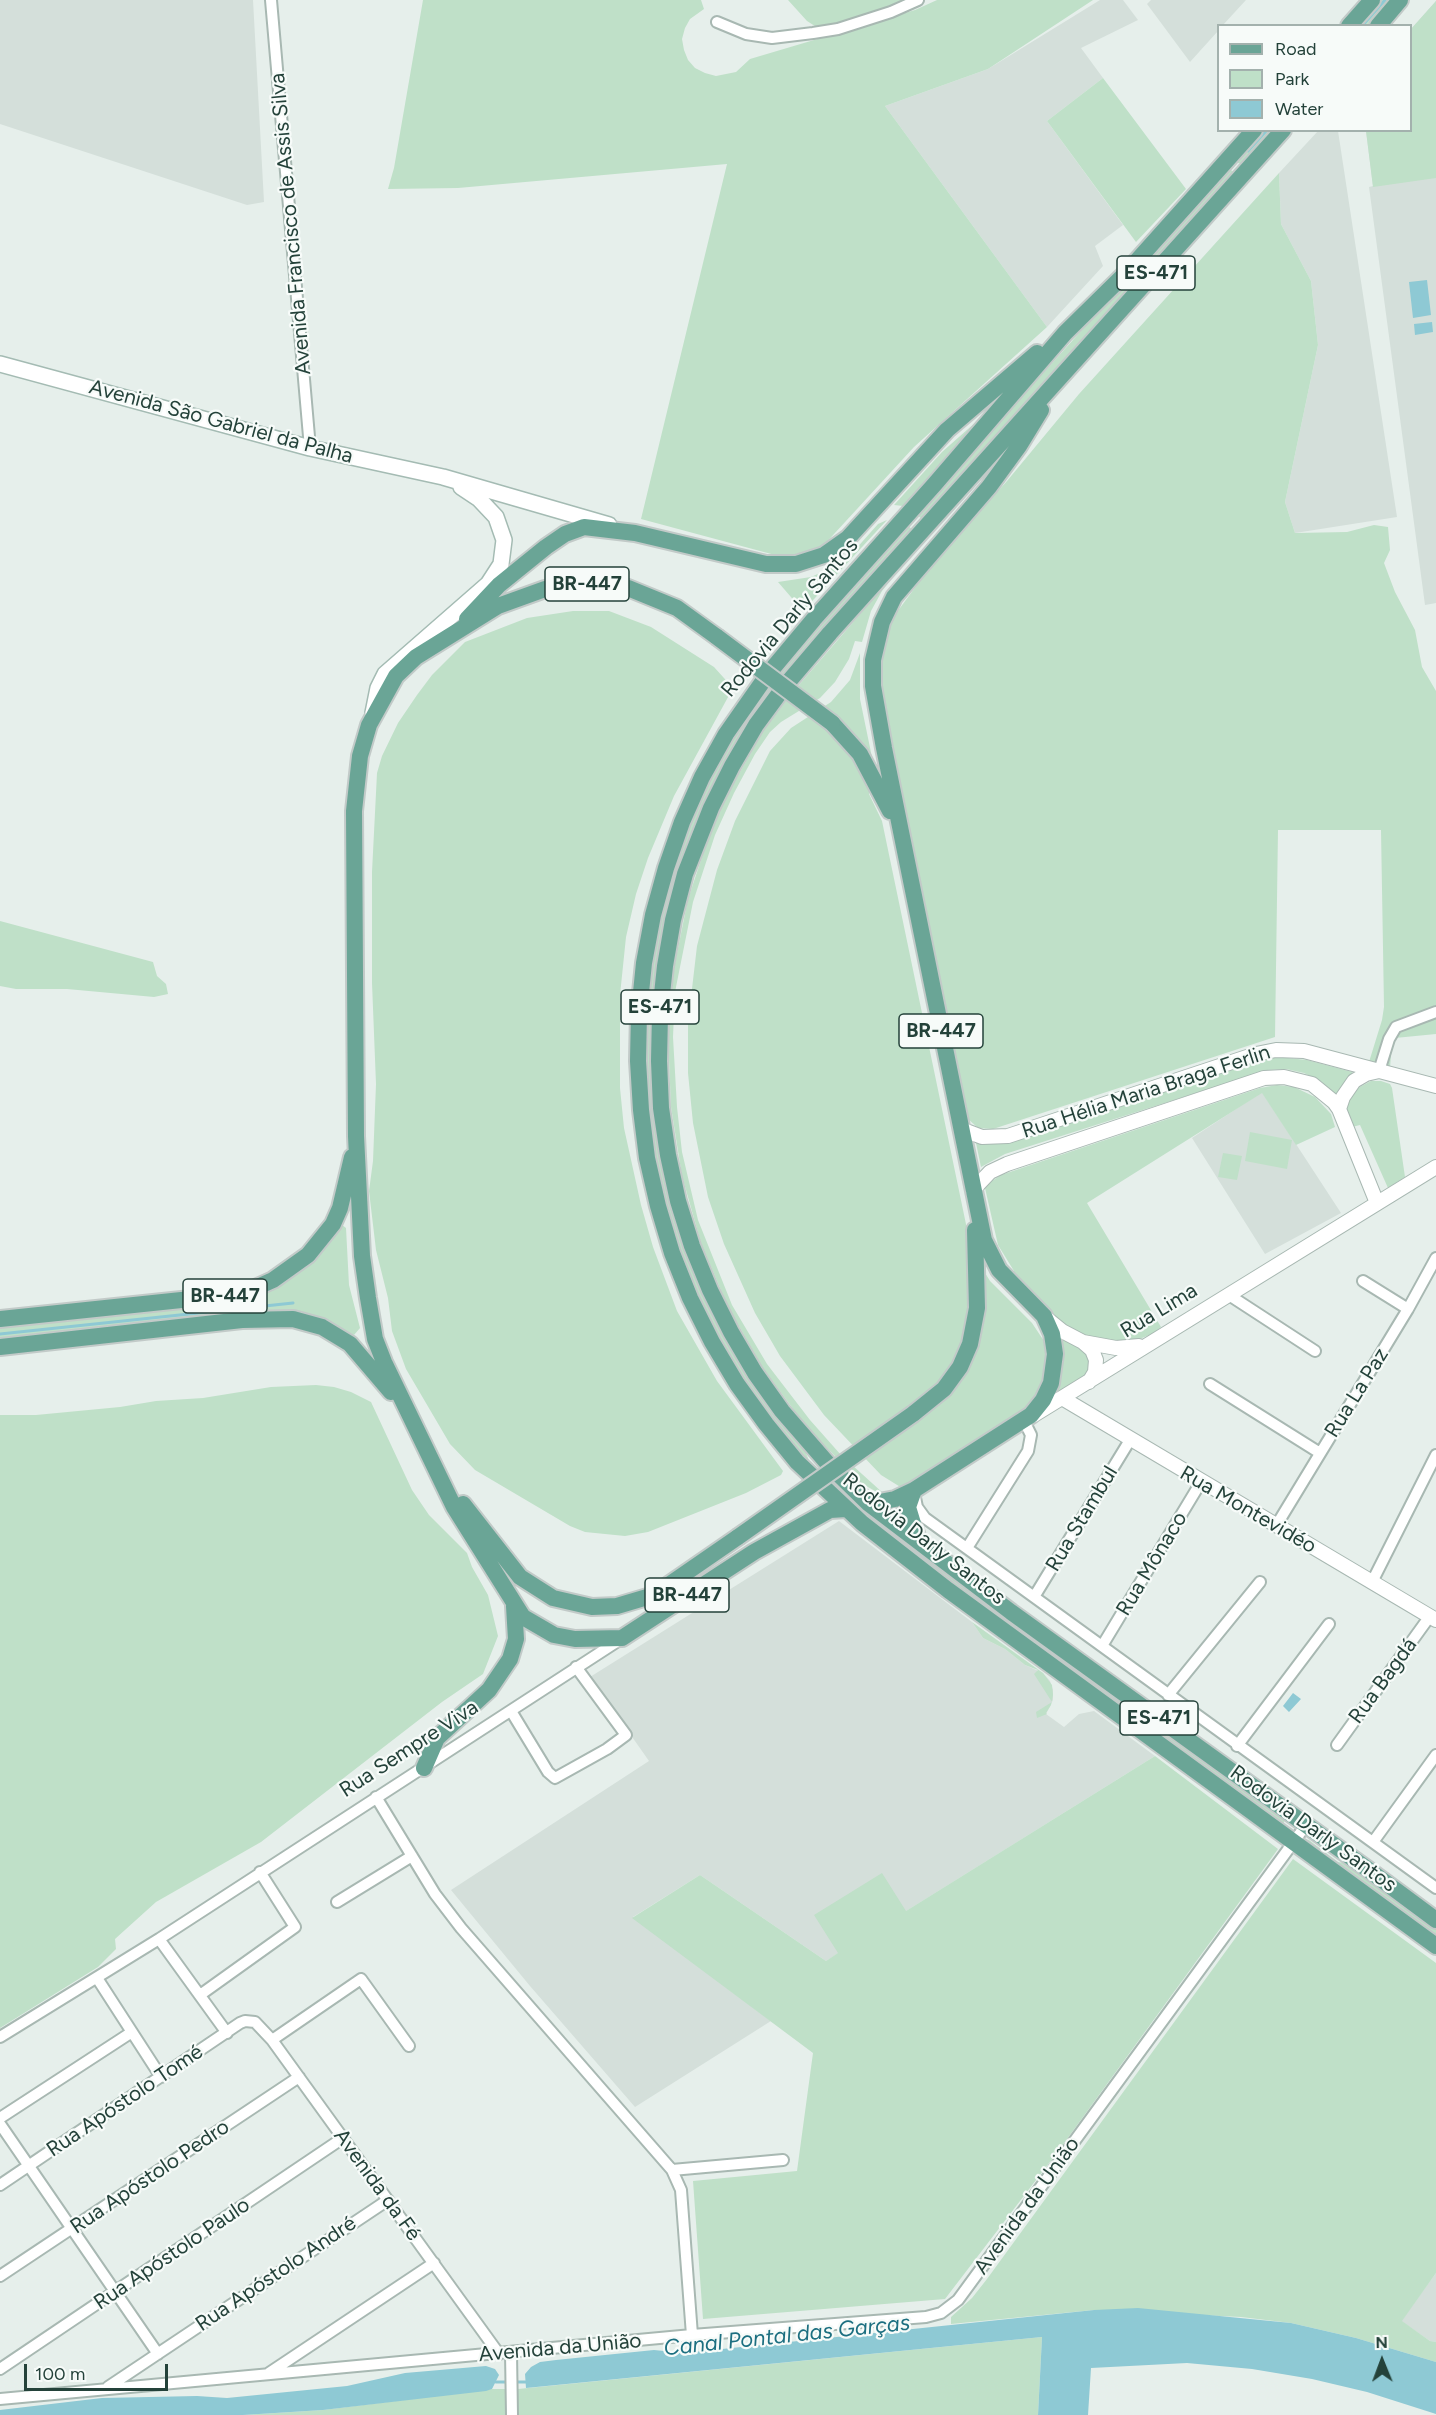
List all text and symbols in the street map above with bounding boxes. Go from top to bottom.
legend [1217,24,1412,132]
text: Road [1275,38,1316,60]
text: Park [1275,68,1309,90]
street label: Avenida Francisco de Assis Silva [265,72,317,376]
text: Water [1275,98,1323,120]
road number: ES-471 [1117,256,1195,290]
street label: Avenida São Gabriel da Palha [86,375,356,469]
street label: Rodovia Darly Santos [716,533,864,703]
road number: BR-447 [545,567,629,601]
road number: ES-471 [621,990,699,1024]
road number: BR-447 [899,1014,983,1048]
street label: Rua Hélia Maria Braga Ferlin [1019,1040,1273,1144]
street label: Rua Lima [1116,1278,1202,1344]
road number: BR-447 [183,1279,267,1313]
street label: Rua La Paz [1320,1344,1394,1442]
street label: Rua Montevidéo [1175,1461,1321,1559]
street label: Rua Stambul [1041,1462,1123,1576]
street label: Rodovia Darly Santos [838,1468,1010,1610]
street label: Rua Mônaco [1111,1508,1193,1620]
road number: BR-447 [645,1578,729,1612]
street label: Rua Bagdá [1344,1633,1422,1729]
street label: Rua Sempre Viva [335,1695,483,1803]
road number: ES-471 [1120,1701,1198,1735]
street label: Rodovia Darly Santos [1225,1760,1401,1898]
street label: Rua Apóstolo Tomé [42,2039,208,2163]
street label: Rua Apóstolo Pedro [66,2114,234,2240]
street label: Avenida da Fé [328,2124,426,2246]
street label: Avenida da União [969,2132,1085,2280]
street label: Rua Apóstolo Paulo [89,2193,255,2315]
street label: Rua Apóstolo André [191,2211,361,2337]
water label: Canal Pontal das Garças [663,2310,911,2362]
street label: Avenida da União [478,2328,642,2368]
north arrow [1352,2331,1412,2391]
text: N [1375,2333,1388,2352]
scale bar [27,2352,171,2390]
text: 100 m [35,2363,85,2385]

